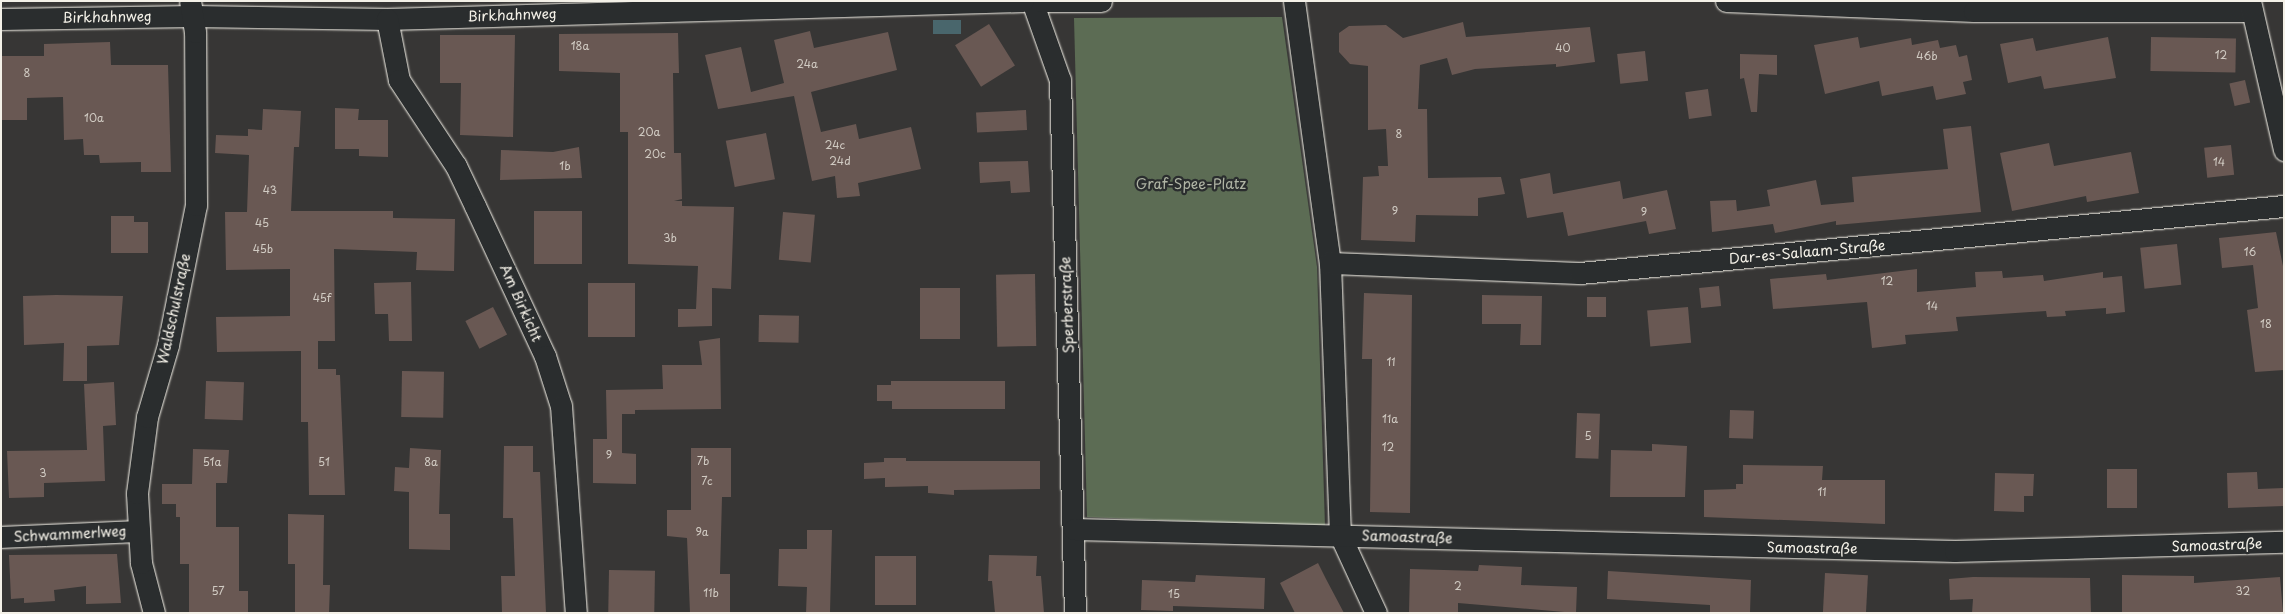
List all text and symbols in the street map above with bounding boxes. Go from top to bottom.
street label: Birkhahnweg [467,5,557,25]
street label: Birkhahnweg [62,8,152,26]
house number: 18a [571,39,589,53]
house number: 40 [1555,41,1571,55]
house number: 12 [2215,48,2227,62]
house number: 46b [1916,49,1938,63]
house number: 24a [796,57,818,71]
house number: 8 [24,66,30,80]
house number: 10a [84,111,104,125]
house number: 20a [638,125,660,139]
house number: 8 [1396,127,1402,141]
house number: 24c [825,138,845,152]
house number: 20c [644,147,666,161]
house number: 24d [829,154,851,168]
house number: 14 [2213,155,2225,169]
house number: 1b [559,159,571,173]
park label: Graf-Spee-Platz [1136,176,1246,192]
house number: 43 [263,183,277,197]
house number: 9 [1392,204,1398,218]
house number: 9 [1641,205,1647,219]
house number: 45 [255,216,269,230]
house number: 3b [663,231,677,245]
street label: Dar-es-Salaam-Straße [1728,237,1886,267]
house number: 45b [253,242,273,256]
house number: 16 [2244,245,2256,259]
street label: Waldschulstraße [154,252,194,366]
street label: Sperberstraße [1057,256,1077,354]
street label: Am Birkicht [497,262,545,344]
house number: 12 [1881,274,1893,288]
house number: 45f [313,291,331,305]
house number: 14 [1926,299,1938,313]
house number: 18 [2260,317,2272,331]
house number: 11 [1386,355,1396,369]
house number: 11a [1382,412,1398,426]
house number: 5 [1584,429,1592,443]
house number: 12 [1382,440,1394,454]
house number: 9 [606,448,612,462]
house number: 7b [697,454,709,468]
house number: 51a [203,455,221,469]
house number: 51 [318,455,330,469]
house number: 8a [424,455,438,469]
house number: 3 [39,466,47,480]
house number: 7c [701,474,713,488]
house number: 11 [1817,485,1827,499]
street label: Schwammerlweg [13,523,127,545]
house number: 9a [695,525,709,539]
street label: Samoastraße [1361,527,1453,547]
street label: Samoastraße [2171,535,2263,555]
street label: Samoastraße [1766,539,1858,557]
house number: 2 [1454,579,1462,593]
house number: 57 [211,584,225,598]
house number: 32 [2236,584,2250,598]
house number: 11b [703,586,719,600]
house number: 15 [1168,587,1180,601]

